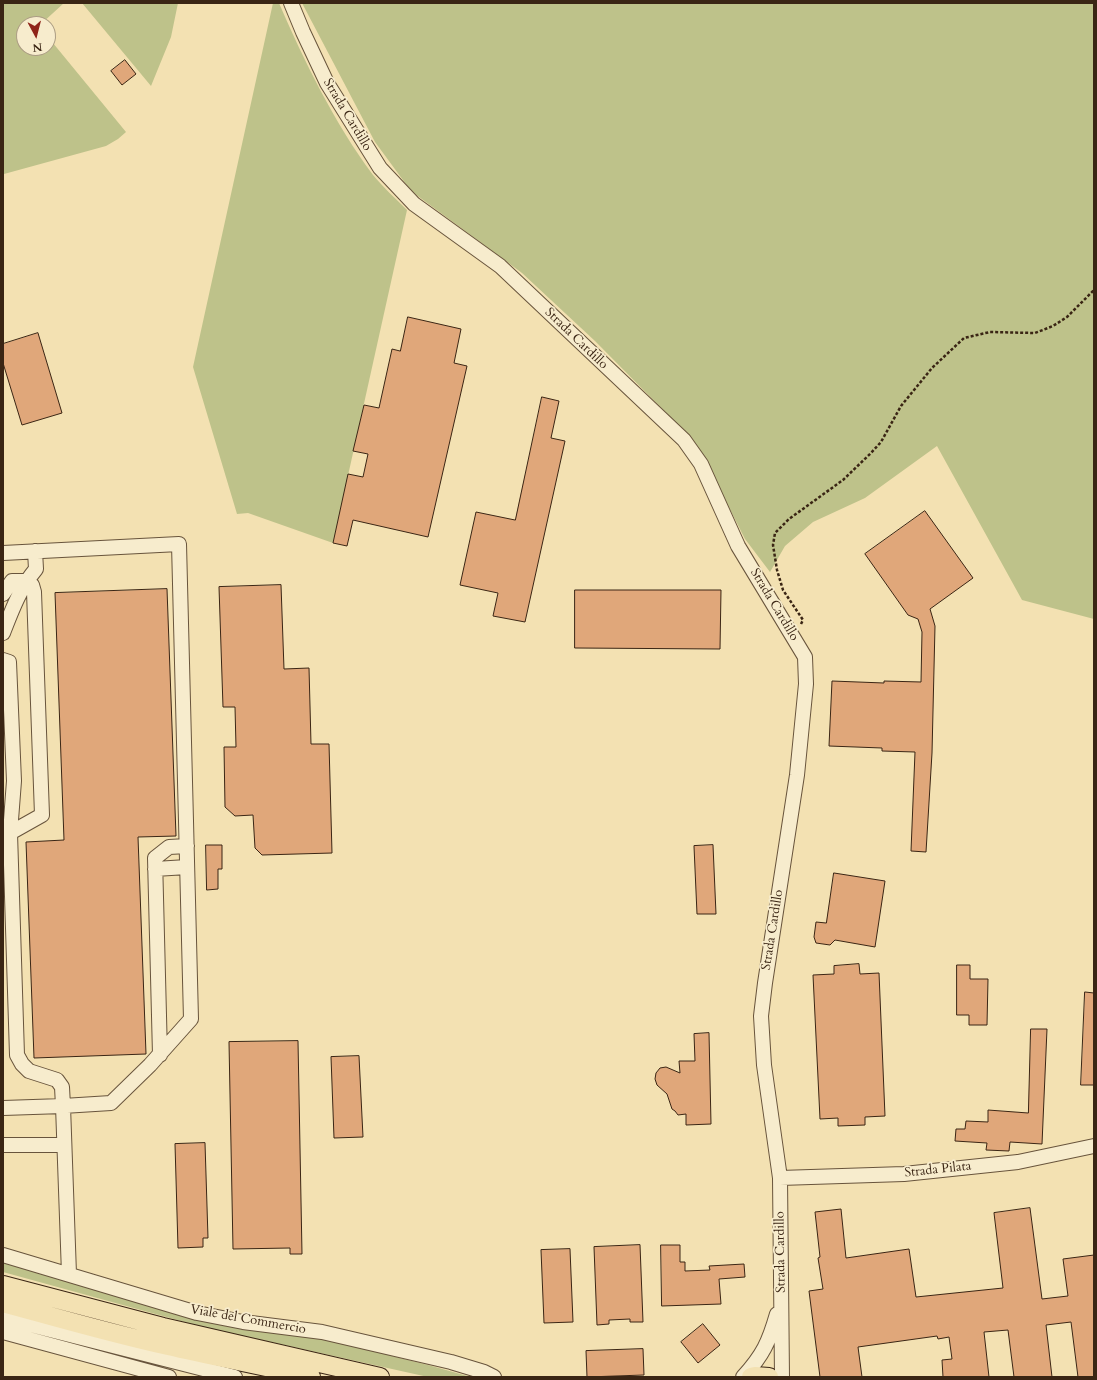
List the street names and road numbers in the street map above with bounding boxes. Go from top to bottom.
street label: Strada Cardillo [319,76,375,154]
street label: Strada Cardillo [541,305,611,373]
street label: Strada Cardillo [746,566,802,644]
street label: Strada Cardillo [759,889,787,971]
street label: Strada Pilata [904,1159,972,1181]
street label: Strada Cardillo [772,1211,790,1293]
street label: Viale del Commercio [189,1302,307,1338]

